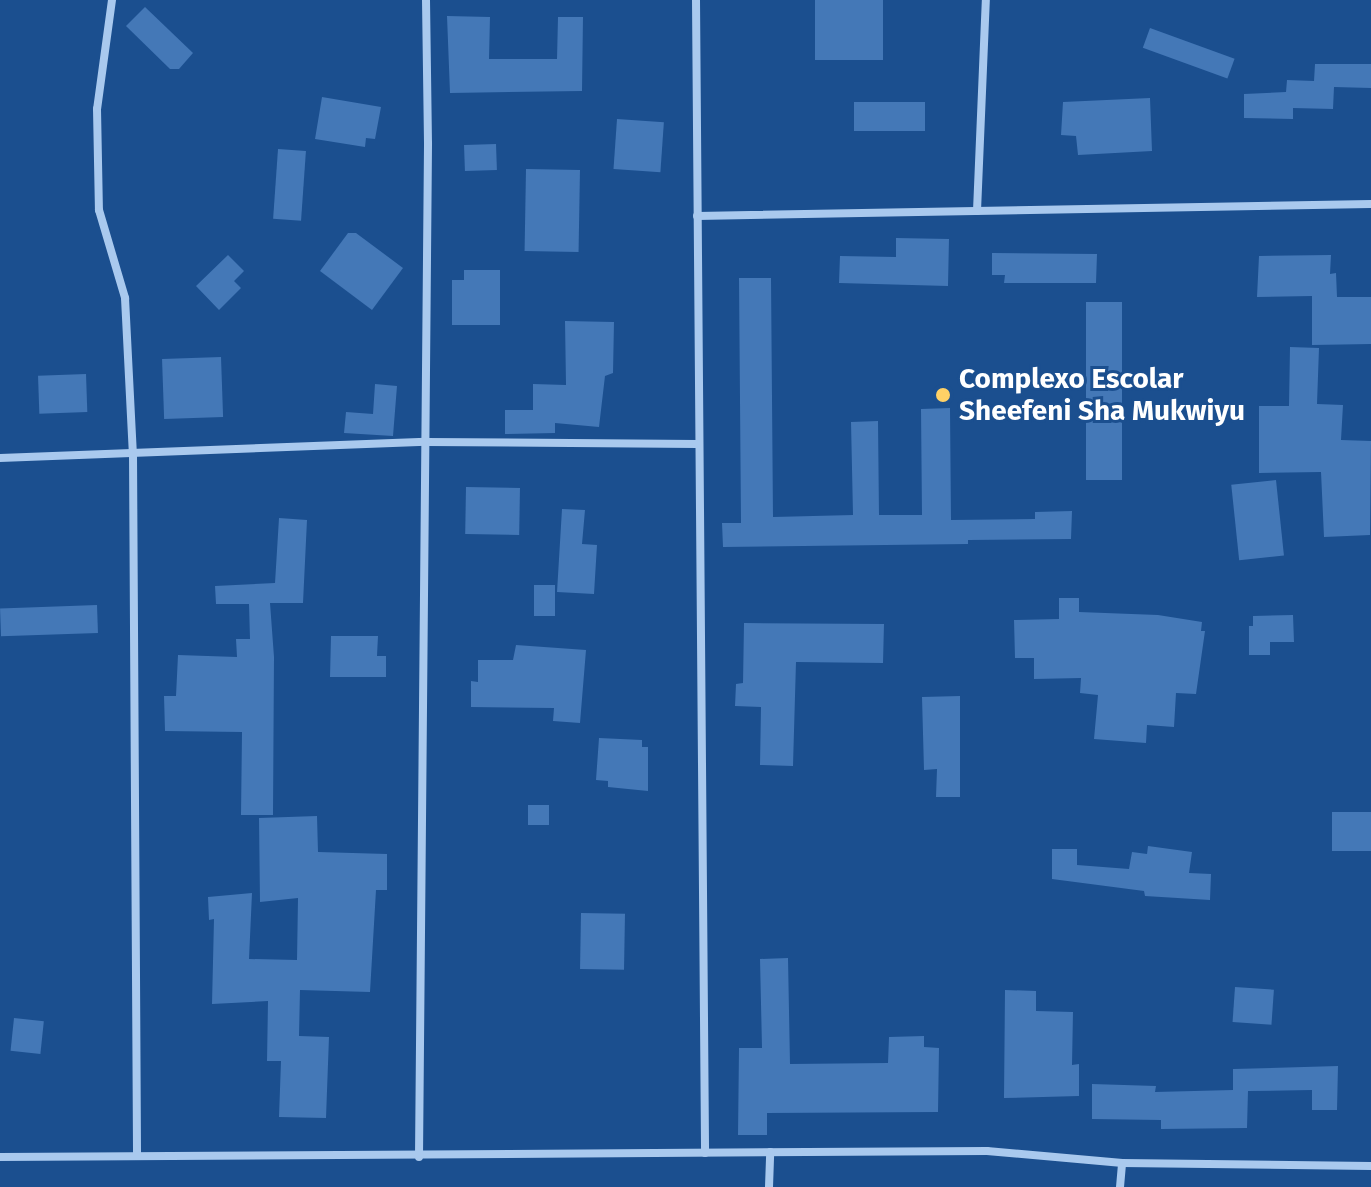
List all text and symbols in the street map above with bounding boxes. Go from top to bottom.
place label: Complexo Escolar Sheefeni Sha Mukwiyu [959,362,1245,428]
marker: Complexo Escolar Sheefeni Sha Mukwiyu [934,386,952,404]

